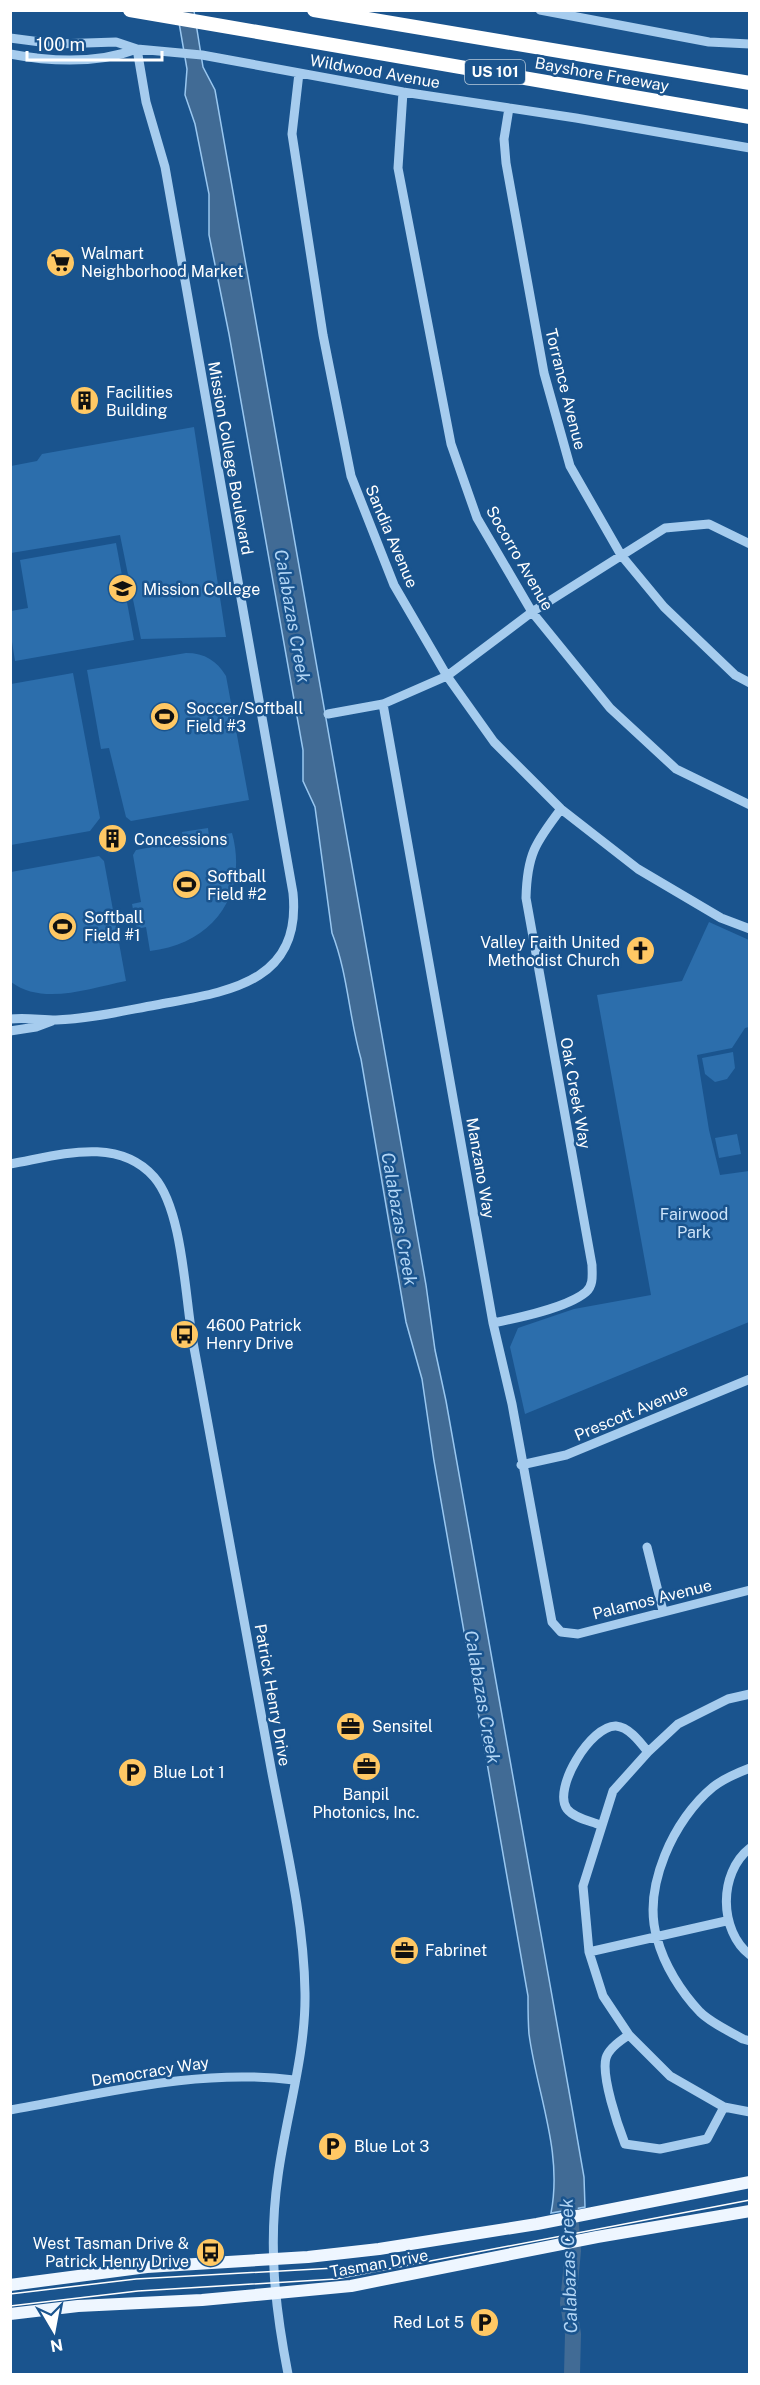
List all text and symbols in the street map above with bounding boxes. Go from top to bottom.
scale bar [27,24,162,62]
text: 100 m [36,34,85,55]
street label: Wildwood Avenue [308,51,442,92]
street label: Bayshore Freeway [533,53,671,96]
road number: US 101 [465,60,525,84]
place label: Walmart Neighborhood Market [81,244,243,281]
supermarket icon: Walmart Neighborhood Market [44,246,76,278]
street label: Torrance Avenue [541,327,590,452]
street label: Mission College Boulevard [204,360,257,556]
place label: Facilities Building [106,383,173,420]
building icon: Facilities Building [69,385,101,417]
street label: Sandia Avenue [361,482,422,591]
street label: Socorro Avenue [482,503,557,614]
water label: Calabazas Creek [270,548,315,685]
school or university icon: Mission College [106,573,138,605]
place label: Mission College [143,580,260,599]
place label: Soccer/Softball Field #3 [186,699,303,736]
sports icon: Soccer/Softball Field #3 [149,701,181,733]
building icon: Concessions [97,823,129,855]
place label: Concessions [134,830,227,849]
place label: Softball Field #2 [207,867,267,904]
sports icon: Softball Field #2 [170,869,202,901]
place label: Softball Field #1 [84,908,143,945]
sports icon: Softball Field #1 [47,910,79,942]
place label: Valley Faith United Methodist Church [480,933,620,970]
church icon: Valley Faith United Methodist Church [625,935,657,967]
street label: Oak Creek Way [556,1036,595,1151]
street label: Manzano Way [462,1116,499,1220]
water label: Calabazas Creek [377,1151,422,1288]
park label: Fairwood Park [660,1205,728,1242]
place label: 4600 Patrick Henry Drive [206,1316,302,1353]
bus stop icon: 4600 Patrick Henry Drive [169,1318,201,1350]
street label: Prescott Avenue [572,1380,691,1445]
street label: Palamos Avenue [591,1575,714,1623]
street label: Patrick Henry Drive [251,1623,294,1768]
water label: Calabazas Creek [460,1629,505,1766]
office icon: Sensitel [335,1710,367,1742]
place label: Sensitel [372,1717,433,1736]
office icon: Banpil Photonics, Inc. [350,1750,382,1782]
parking icon: Blue Lot 1 [116,1756,148,1788]
place label: Blue Lot 1 [153,1763,225,1782]
place label: Banpil Photonics, Inc. [313,1785,419,1822]
office icon: Fabrinet [388,1934,420,1966]
place label: Fabrinet [425,1941,487,1960]
street label: Democracy Way [90,2053,211,2090]
parking icon: Blue Lot 3 [317,2130,349,2162]
place label: Blue Lot 3 [354,2137,429,2156]
water label: Calabazas Creek [556,2198,581,2334]
place label: West Tasman Drive & Patrick Henry Drive [33,2234,189,2271]
bus stop icon: West Tasman Drive & Patrick Henry Drive [194,2236,226,2268]
street label: Tasman Drive [328,2245,430,2281]
north arrow [24,2301,84,2361]
parking icon: Red Lot 5 [469,2306,501,2338]
place label: Red Lot 5 [393,2313,464,2332]
text: N [49,2335,64,2356]

